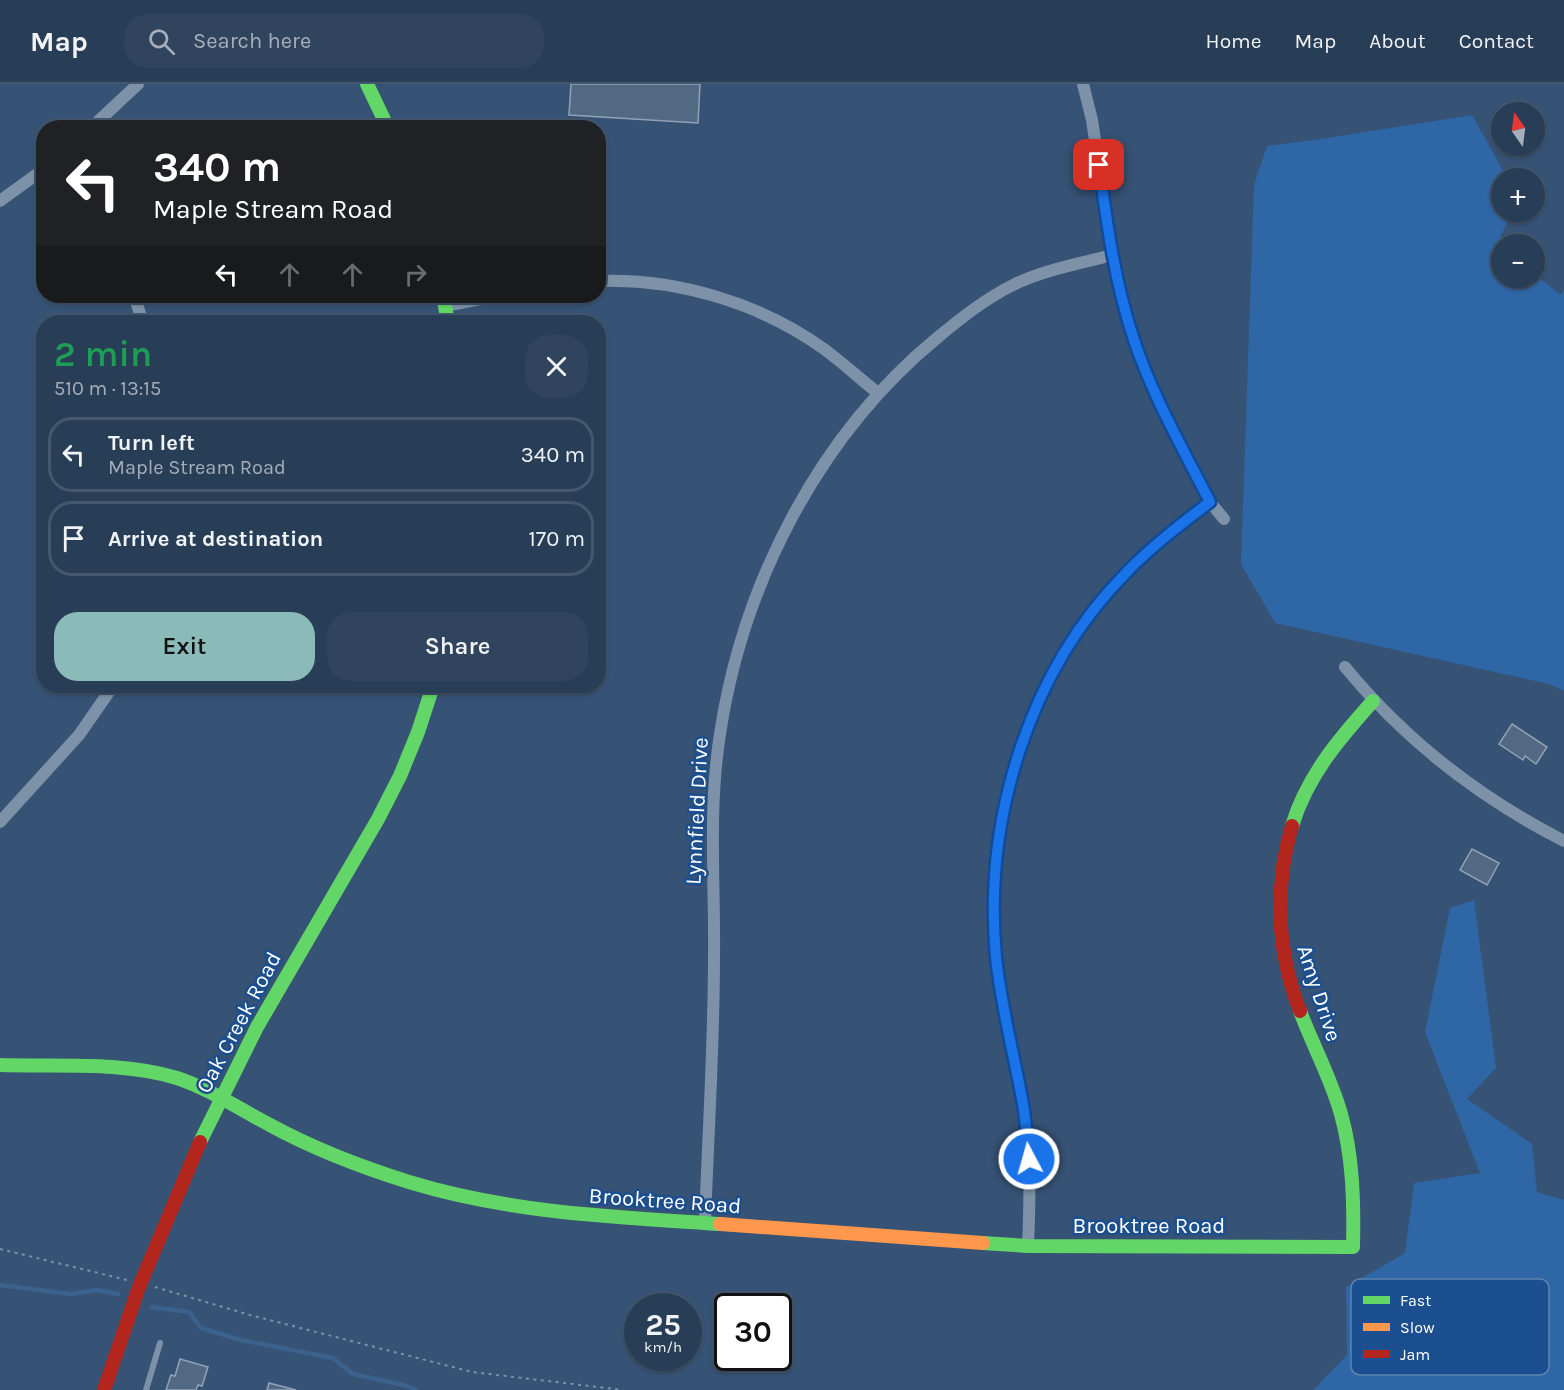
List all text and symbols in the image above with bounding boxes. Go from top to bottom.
search box [124,14,544,68]
text: Map [30,25,88,58]
icon: search [145,25,178,58]
text: Search here [193,28,311,54]
text: Home [1206,29,1262,53]
text: Map [1295,29,1336,53]
text: About [1369,29,1426,53]
text: Contact [1459,29,1534,53]
north arrow [1491,102,1545,156]
map controls [1491,102,1545,288]
pin [1073,139,1124,190]
text: 340 m [153,142,281,192]
icon: left [54,144,132,222]
icon: arrive [1082,148,1115,181]
button: + [1491,168,1545,222]
text: Maple Stream Road [153,193,393,225]
button: − [1491,234,1545,288]
icon: left [210,258,243,291]
icon: ahead [273,258,306,291]
icon: ahead [336,258,369,291]
icon: right [399,258,432,291]
text: 2 min [54,333,152,375]
button: close [525,335,588,398]
text: 510 m · 13:15 [54,377,161,400]
text: Turn left [108,430,195,456]
icon: left [57,438,90,471]
text: 340 m [521,442,585,468]
text: Maple Stream Road [108,456,286,479]
icon: arrive [57,522,90,555]
text: Arrive at destination [108,526,323,552]
text: 170 m [529,526,585,552]
button: Exit [54,612,315,681]
button: Share [327,612,588,681]
street label: Lynnfield Drive [680,737,714,885]
street label: Amy Drive [1291,942,1347,1045]
street label: Oak Creek Road [191,947,287,1098]
position arrow [997,1127,1061,1191]
street label: Brooktree Road [588,1183,742,1219]
street label: Brooktree Road [1073,1213,1225,1239]
legend [1351,1279,1549,1375]
text: Fast [1400,1291,1431,1310]
speed limit sign: 30 [714,1293,792,1371]
text: 25 [645,1307,681,1343]
text: Slow [1400,1318,1435,1337]
text: km/h [644,1338,682,1356]
text: Jam [1400,1345,1430,1364]

